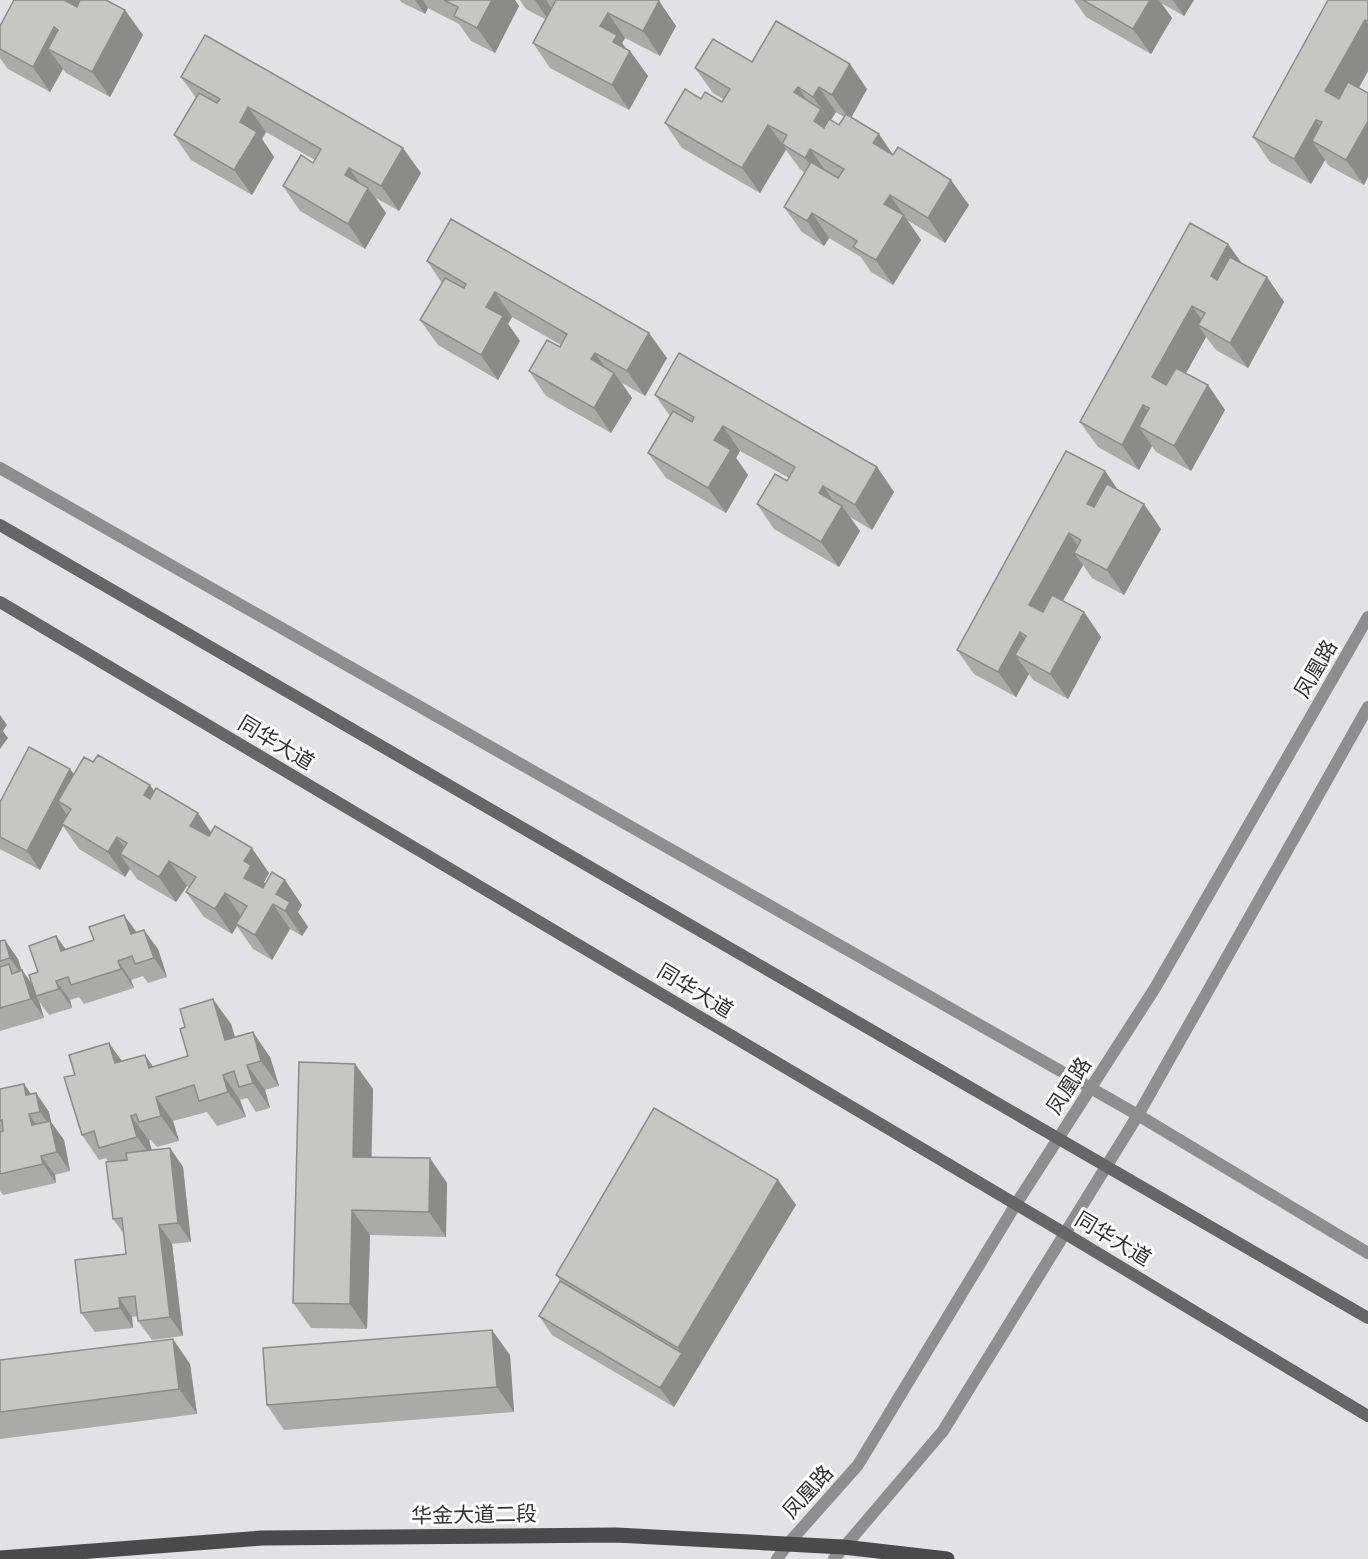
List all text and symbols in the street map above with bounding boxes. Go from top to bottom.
street label: 凤凰路 [1287,634,1344,703]
street label: 同华大道 [233,709,320,777]
street label: 同华大道 [652,957,739,1025]
street label: 凤凰路 [1039,1051,1098,1120]
street label: 同华大道 [1070,1205,1157,1273]
street label: 凤凰路 [776,1459,839,1525]
street label: 华金大道二段 [411,1499,537,1530]

